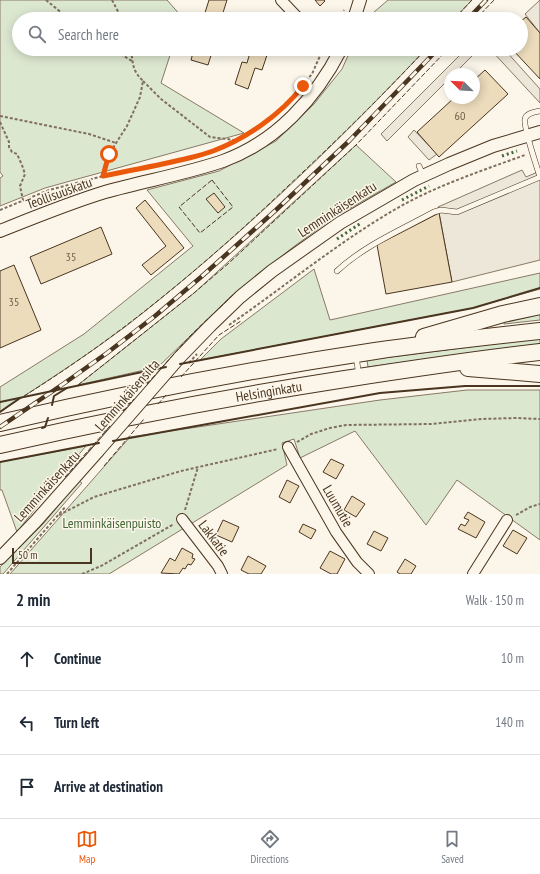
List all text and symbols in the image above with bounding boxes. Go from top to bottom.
search box [12,12,528,56]
icon: search [26,23,48,45]
text: Search here [58,25,119,44]
north arrow [444,68,480,104]
route end [294,77,312,95]
house number: 60 [455,108,465,123]
route start [100,145,118,163]
street label: Teollisuuskatu [24,173,94,213]
street label: Lemminkäisenkatu [294,177,380,241]
house number: 35 [66,249,76,264]
house number: 35 [9,294,19,309]
street label: Lemminkäisensilta [91,355,163,435]
street label: Helsinginkatu [234,377,303,406]
street label: Lemminkäisenkatu [10,447,84,525]
street label: Luumutie [319,482,357,530]
park label: Lemminkäisenpuisto [63,514,161,532]
street label: Lakkatie [195,516,233,560]
scale bar [12,546,92,565]
text: 50 m [18,548,37,562]
text: 2 min [16,589,50,611]
text: Walk · 150 m [466,592,524,609]
icon: ahead [16,648,38,670]
text: Continue [54,649,101,668]
text: 10 m [501,650,524,667]
icon: left [16,712,38,734]
text: Turn left [54,713,99,732]
text: 140 m [495,714,524,731]
icon: arrive [16,776,38,798]
text: Arrive at destination [54,777,163,796]
tab: Map [76,828,98,866]
tab: Directions [251,828,289,866]
tab: Saved [441,828,464,866]

